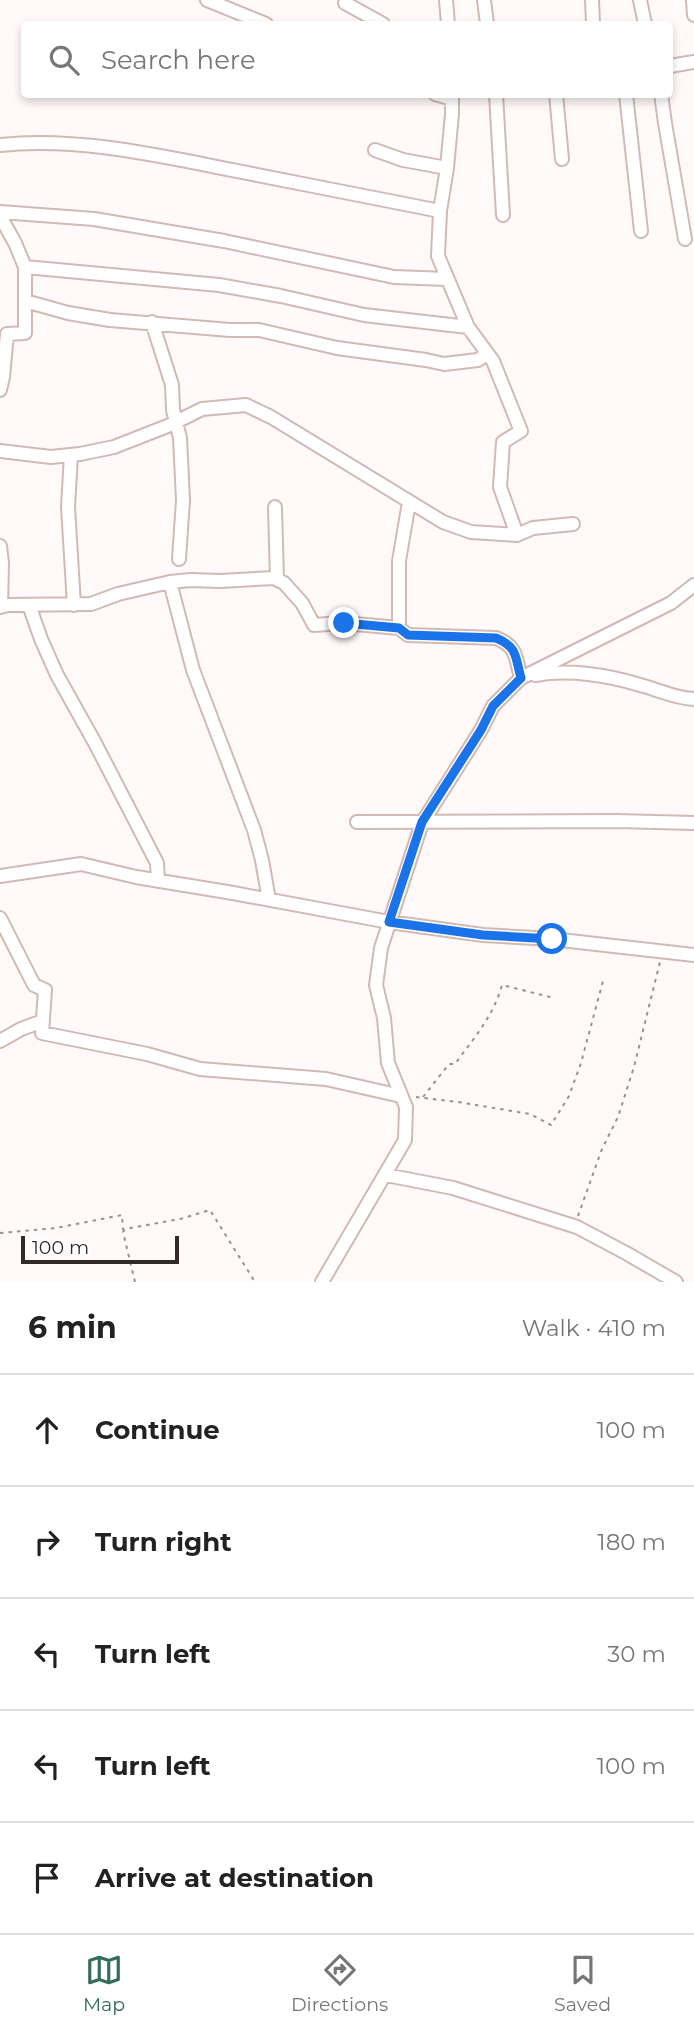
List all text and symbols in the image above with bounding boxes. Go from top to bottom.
search box [21,21,673,98]
icon: search [45,41,83,79]
text: Search here [101,44,256,76]
route end [328,607,359,638]
route start [536,923,567,954]
scale bar [21,1233,178,1265]
text: 100 m [32,1236,89,1259]
text: 6 min [28,1309,117,1346]
text: Walk · 410 m [522,1314,666,1342]
icon: ahead [28,1411,66,1449]
text: Continue [95,1414,220,1446]
text: 100 m [597,1416,666,1444]
icon: right [28,1523,66,1561]
text: Turn right [95,1526,231,1558]
text: 180 m [597,1528,666,1556]
icon: left [28,1635,66,1673]
text: Turn left [95,1638,211,1670]
text: 30 m [607,1640,666,1668]
icon: left [28,1747,66,1785]
text: Turn left [95,1750,211,1782]
text: 100 m [597,1752,666,1780]
icon: arrive [28,1859,66,1897]
text: Arrive at destination [95,1862,374,1894]
tab: Map [83,1951,125,2016]
tab: Directions [291,1951,388,2016]
tab: Saved [554,1951,611,2016]

